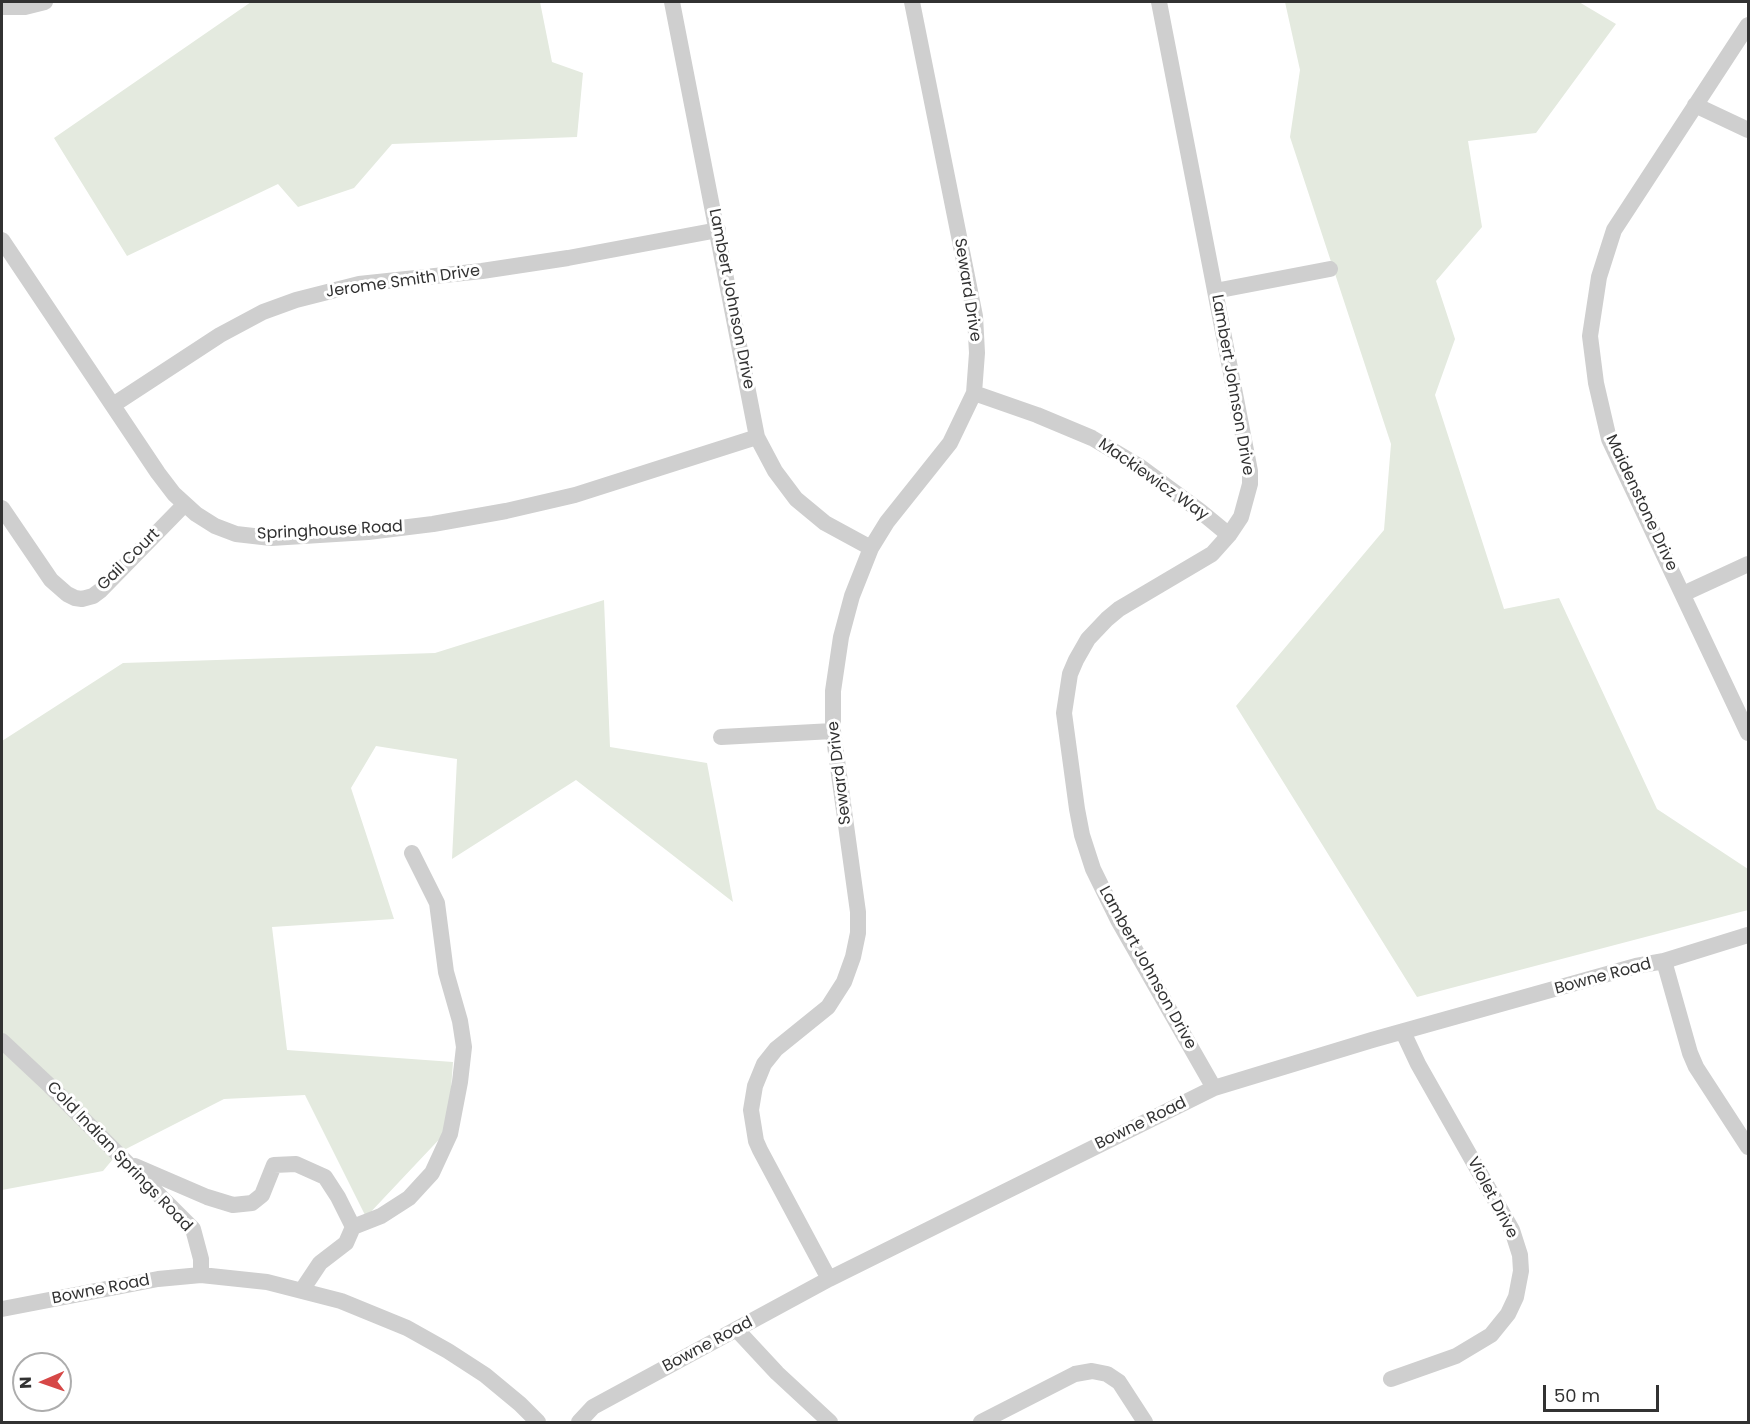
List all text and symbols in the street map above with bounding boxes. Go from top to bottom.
street label: Lambert Johnson Drive [704,207,758,391]
street label: Seward Drive [949,237,985,343]
street label: Jerome Smith Drive [325,262,481,302]
street label: Lambert Johnson Drive [1207,293,1257,477]
street label: Maidenstone Drive [1601,432,1681,574]
street label: Mackiewicz Way [1094,435,1212,525]
street label: Springhouse Road [257,518,403,544]
street label: Gail Court [94,525,164,595]
street label: Seward Drive [824,720,856,826]
street label: Lambert Johnson Drive [1094,883,1200,1053]
street label: Bowne Road [1553,955,1653,999]
street label: Cold Indian Springs Road [42,1078,196,1236]
street label: Bowne Road [1092,1094,1190,1154]
street label: Violet Drive [1463,1154,1521,1242]
street label: Bowne Road [50,1271,152,1309]
street label: Bowne Road [660,1313,756,1377]
north arrow [12,1352,72,1412]
scale bar [1546,1373,1662,1411]
text: N [14,1376,37,1389]
text: 50 m [1554,1383,1600,1408]

